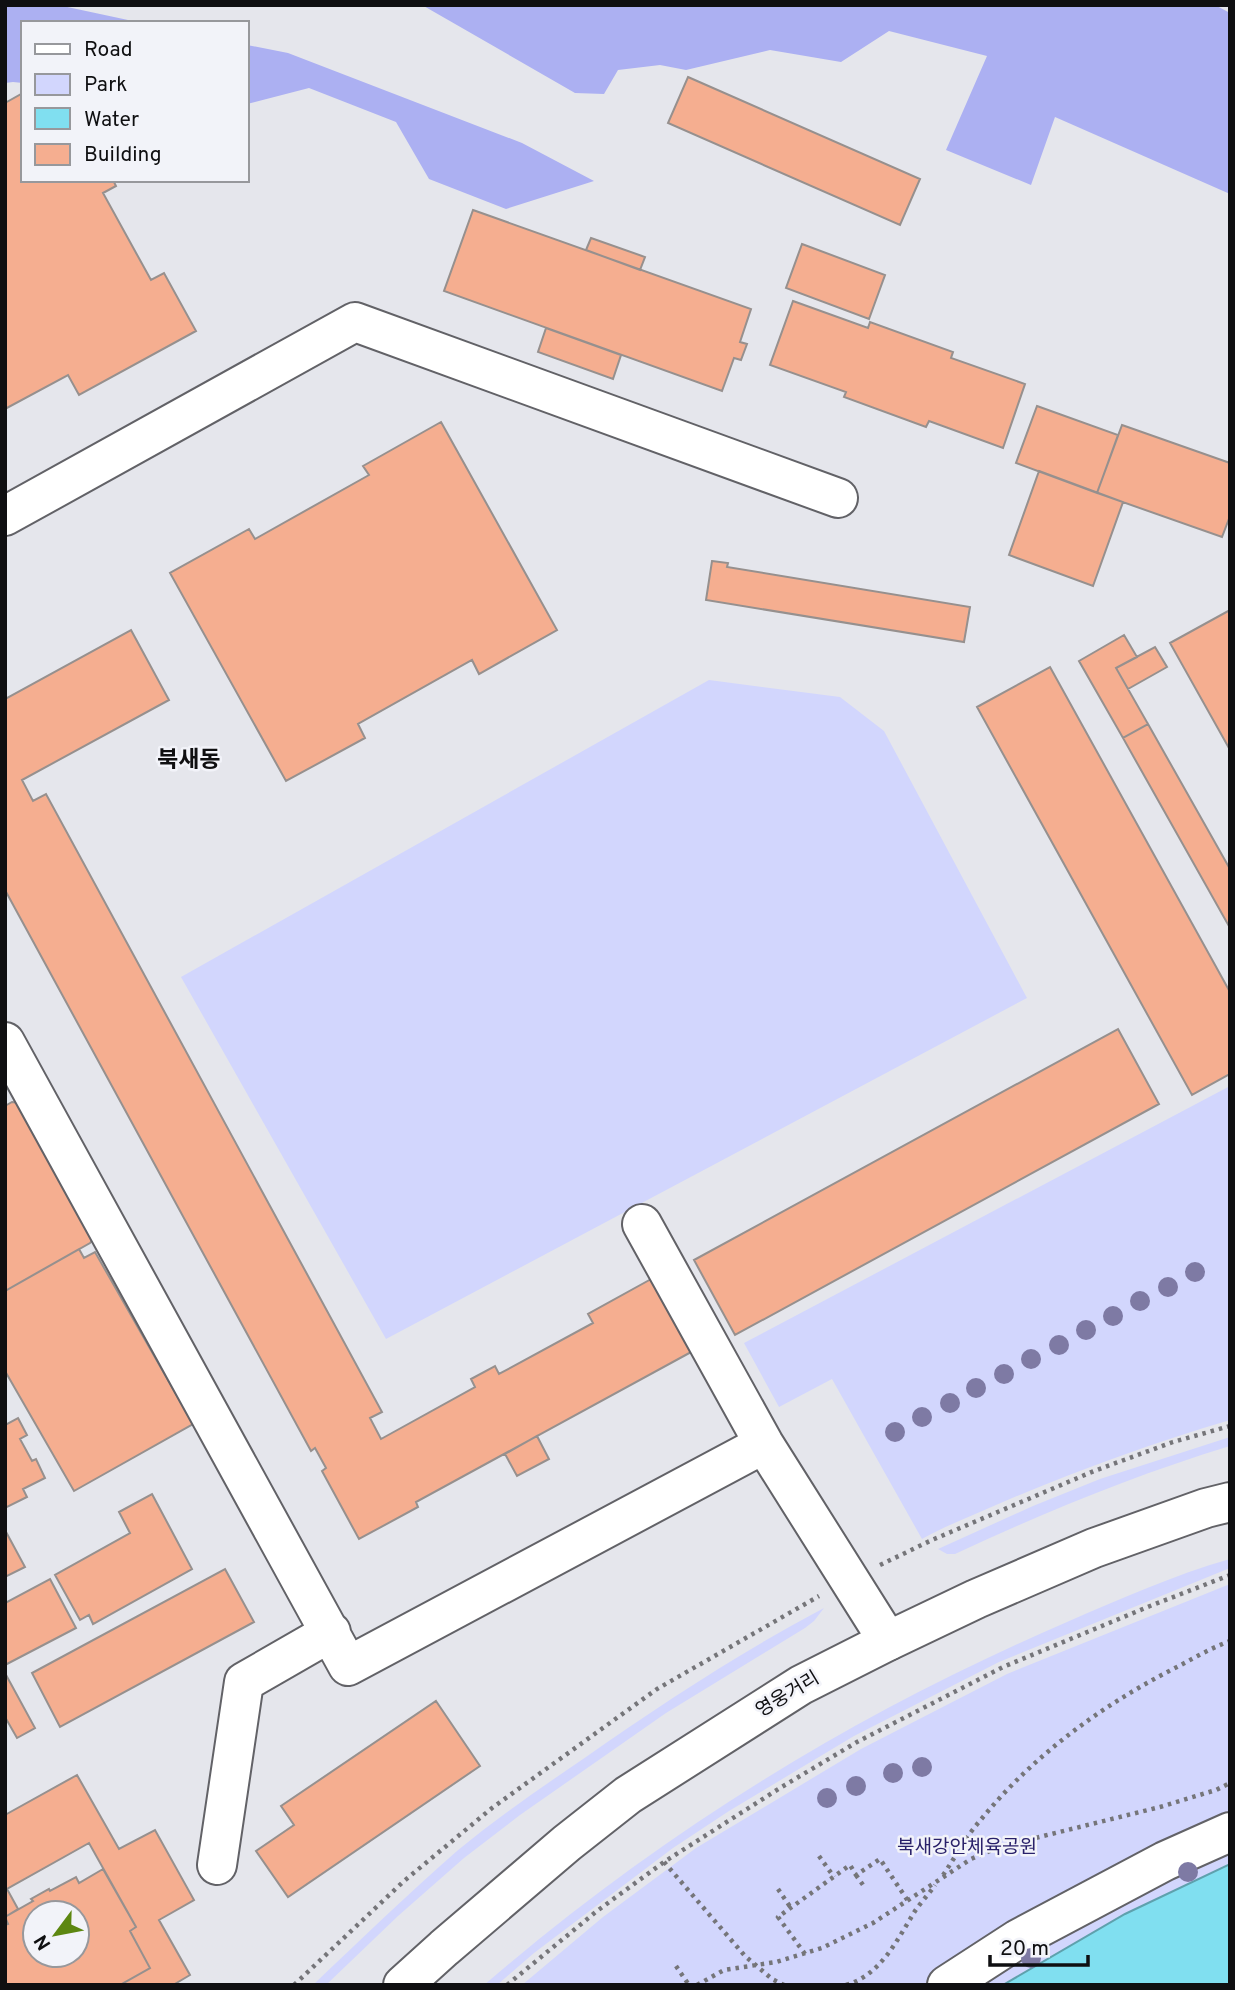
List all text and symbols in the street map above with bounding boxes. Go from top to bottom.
legend [21,21,248,182]
text: Road [84,37,133,64]
text: Park [84,72,127,99]
text: Water [84,107,139,134]
text: Building [84,142,162,169]
district label: 북새동 [157,747,221,776]
street label: 영웅거리 [752,1667,824,1723]
park label: 북새강안체육공원 [897,1836,1037,1860]
north arrow [21,1899,91,1969]
scale bar [990,1924,1088,1968]
text: N [29,1930,57,1954]
text: 20 m [1000,1936,1049,1963]

